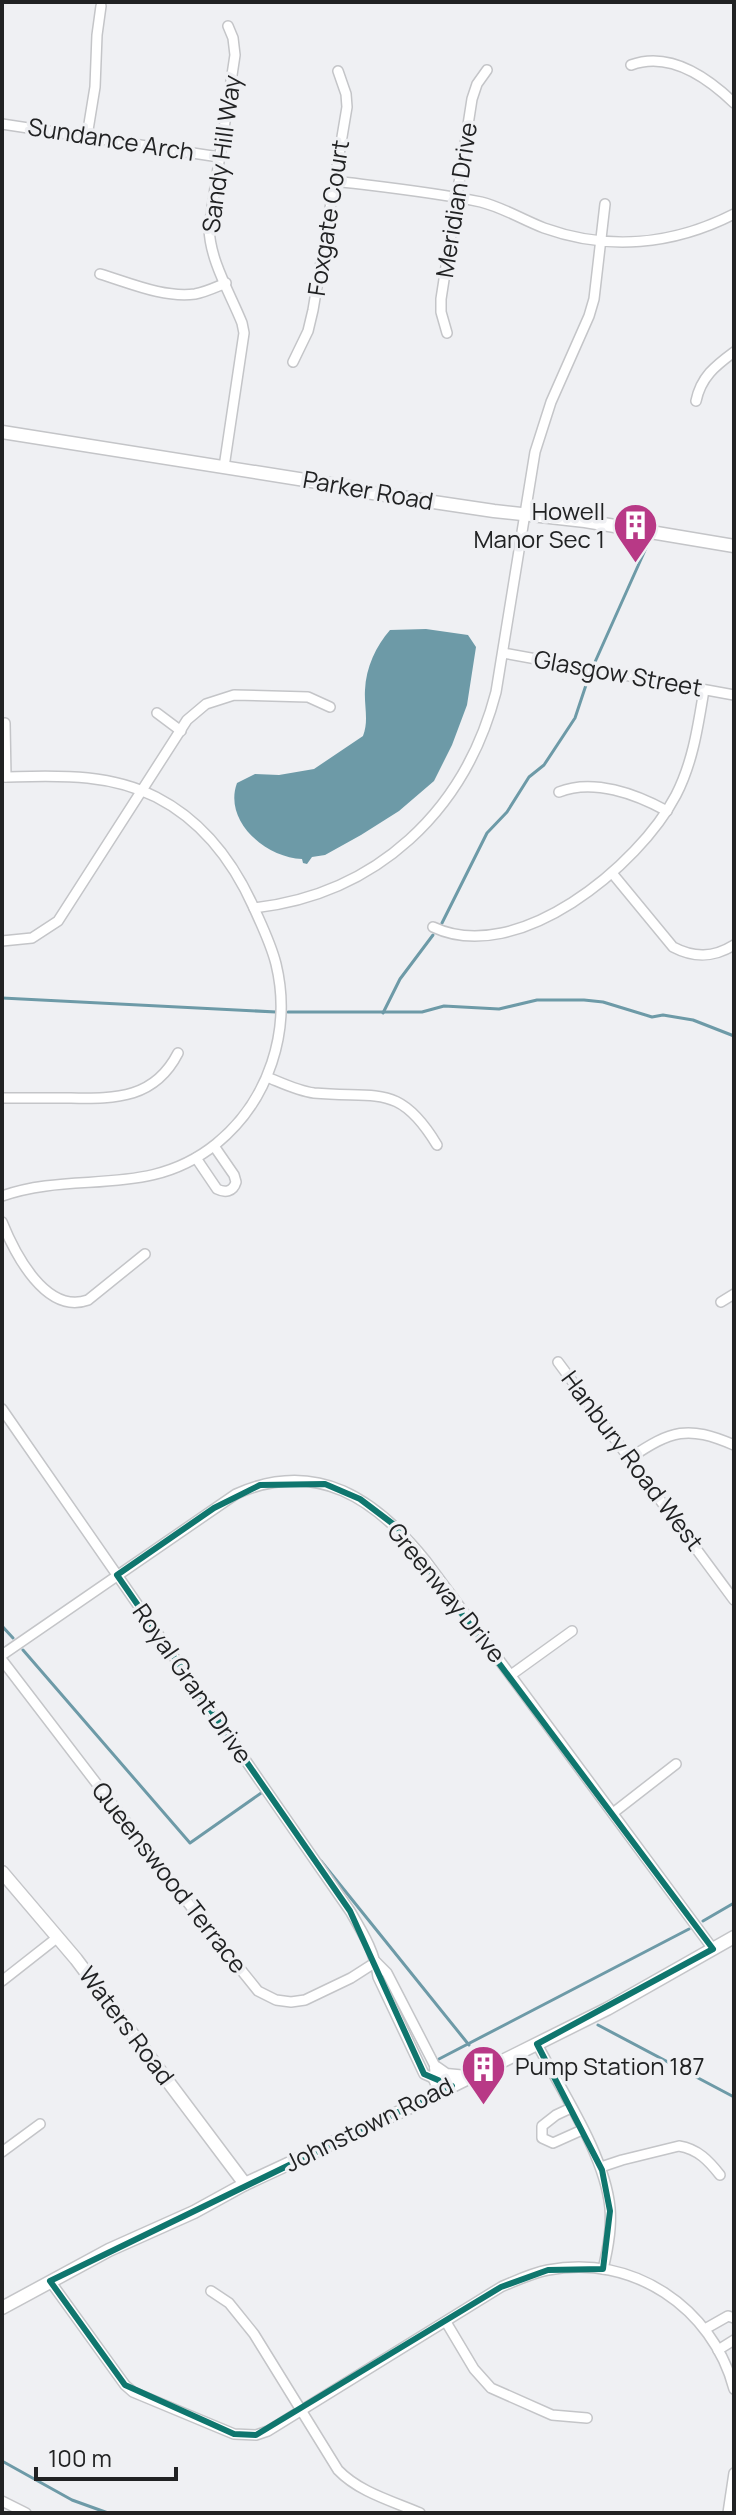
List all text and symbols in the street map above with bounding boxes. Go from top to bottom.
street label: Sandy Hill Way [193,73,248,235]
street label: Sundance Arch [26,109,197,168]
street label: Meridian Drive [427,120,484,280]
street label: Foxgate Court [299,138,356,298]
street label: Parker Road [300,462,436,517]
place label: Howell Manor Sec 1 [473,494,605,555]
building icon: Howell Manor Sec 1 [612,502,660,565]
street label: Glasgow Street [532,642,705,704]
street label: Hanbury Road West [555,1363,712,1557]
street label: Greenway Drive [380,1515,514,1669]
street label: Royal Grant Drive [126,1597,261,1770]
street label: Queenswood Terrace [85,1774,255,1980]
street label: Waters Road [72,1959,183,2091]
building icon: Pump Station 187 [460,2043,508,2106]
place label: Pump Station 187 [515,2049,705,2082]
street label: Johnstown Road [279,2069,458,2179]
scale bar [36,2431,176,2481]
text: 100 m [48,2441,112,2474]

